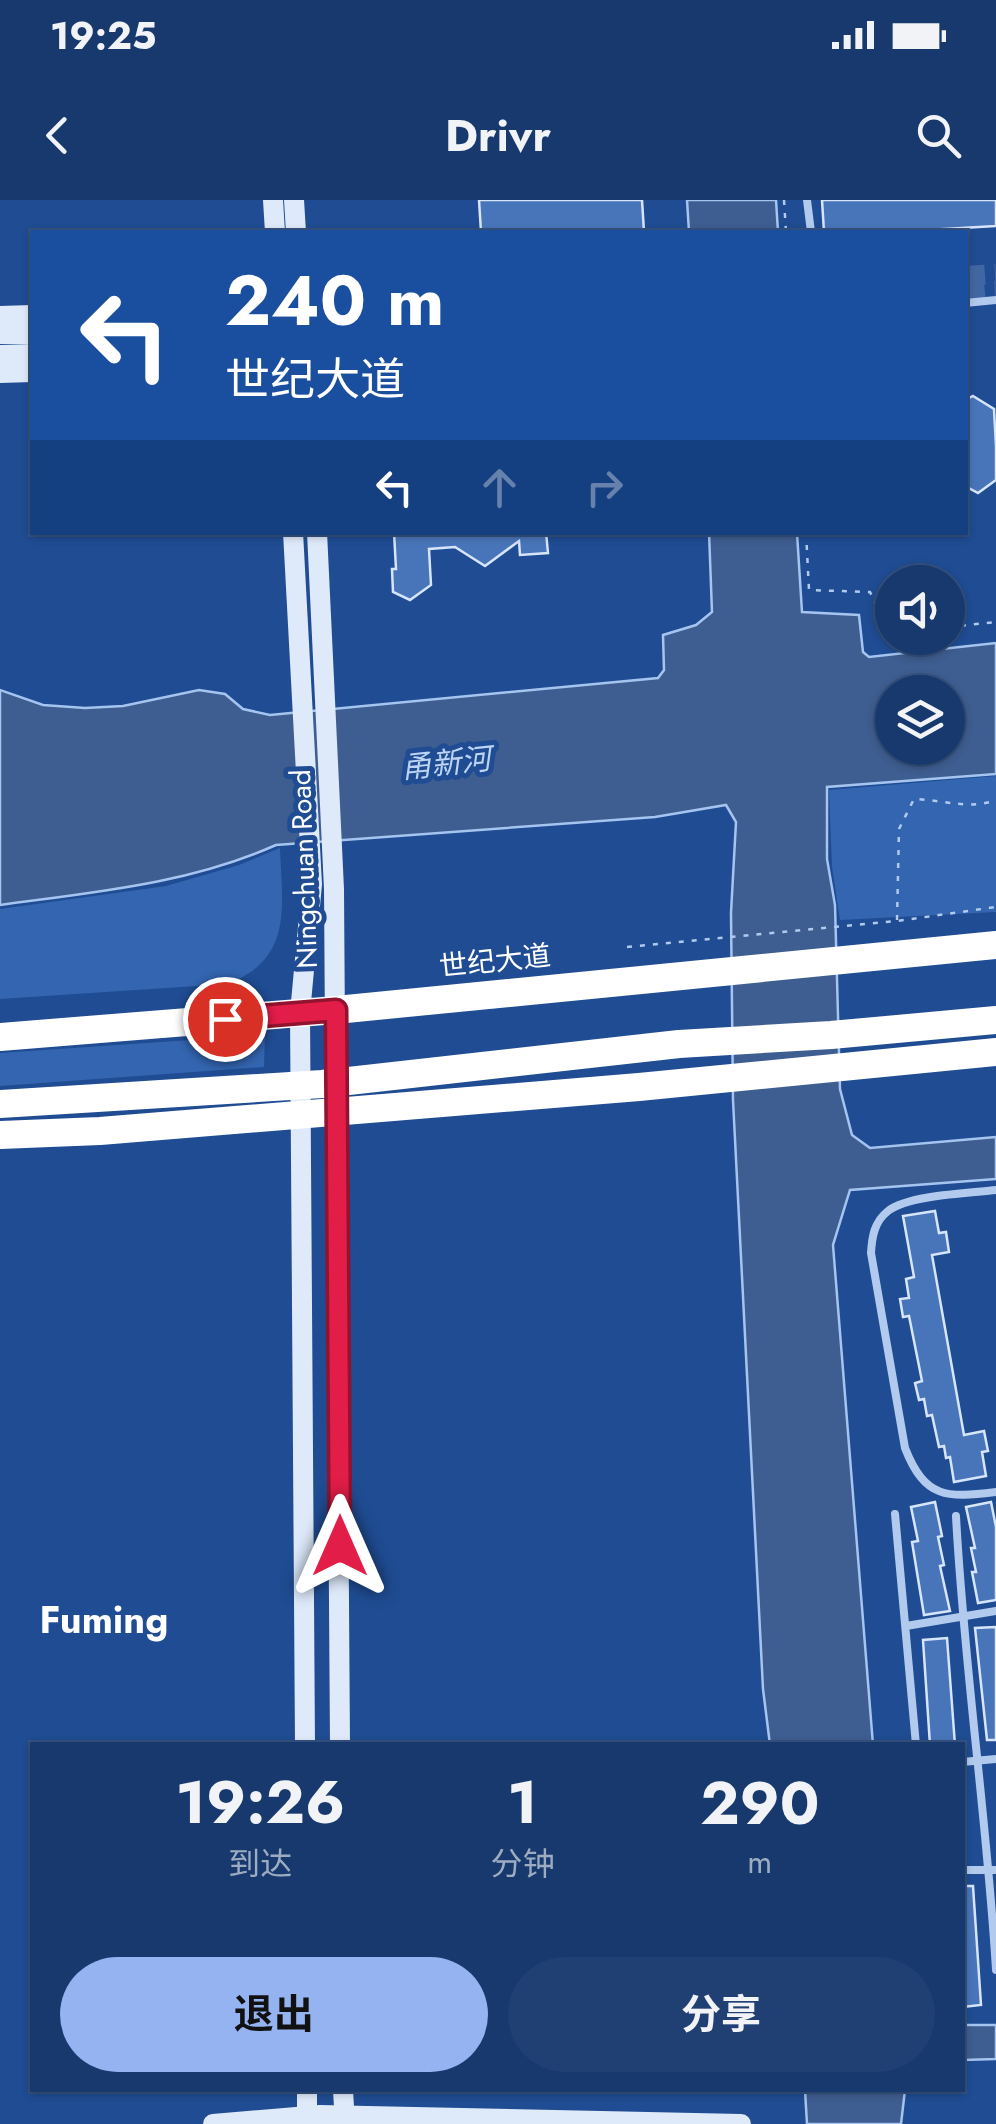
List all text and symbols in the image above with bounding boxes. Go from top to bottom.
text: 19:25 [50,8,156,63]
text: Drivr [445,103,551,168]
icon: back [30,108,85,163]
icon: search [911,108,966,163]
text: 240 m [225,250,445,351]
icon: left [60,270,190,400]
text: 世纪大道 [225,347,405,412]
icon: left [367,460,422,515]
icon: ahead [472,460,527,515]
icon: right [577,460,632,515]
map controls [875,565,965,765]
button: sound [875,565,965,655]
button: layers [875,675,965,765]
water label: 甬新河 [399,736,498,789]
street label: Ningchuan Road [280,769,328,969]
street label: 世纪大道 [437,935,553,987]
pin [183,977,268,1062]
icon: arrive [198,992,253,1047]
position arrow [288,1494,392,1598]
district label: Fuming [40,1592,168,1647]
text: 19:26 [176,1759,345,1846]
text: 1 [507,1759,538,1846]
text: 290 [700,1760,819,1847]
text: m [747,1839,772,1885]
text: 到达 [228,1841,292,1887]
text: 分钟 [491,1841,555,1887]
button: 退出 [60,1957,488,2072]
button: 分享 [508,1957,935,2072]

